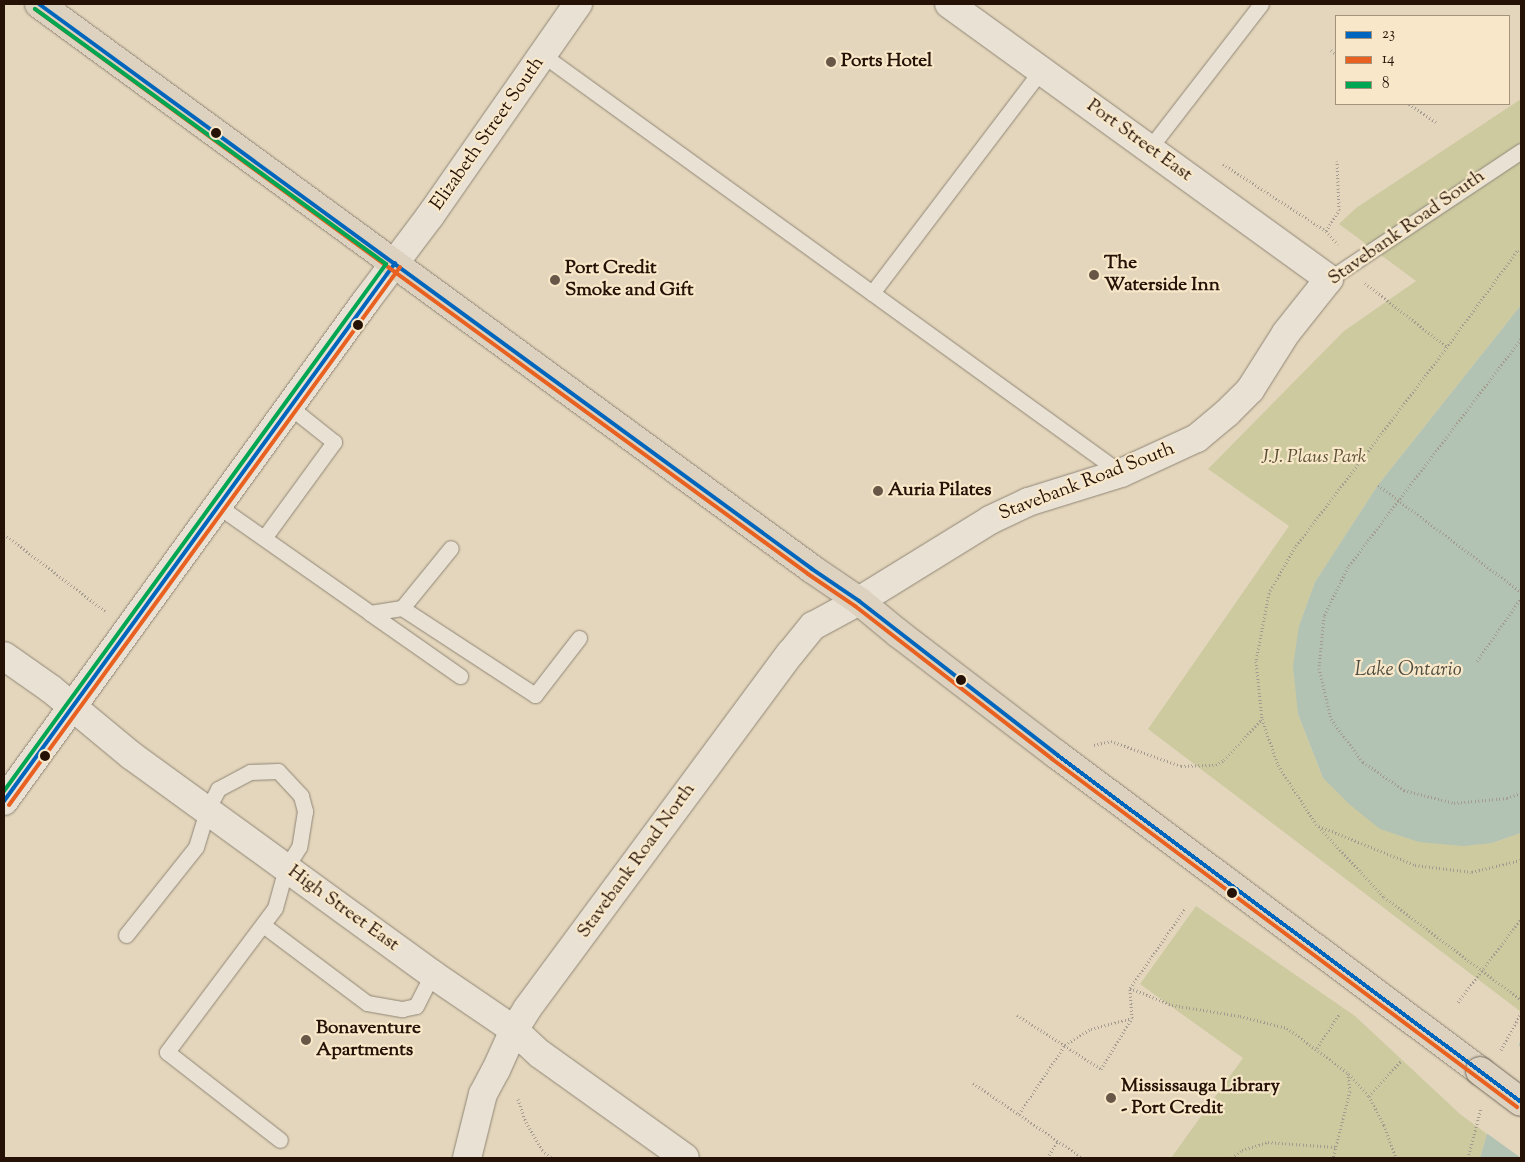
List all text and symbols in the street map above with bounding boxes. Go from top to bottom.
legend [1335,15,1510,105]
text: 23 [1382,24,1395,45]
text: 14 [1382,49,1395,70]
place label: Ports Hotel [841,51,932,73]
street label: Elizabeth Street South [426,53,550,215]
marker: Ports Hotel [825,56,837,68]
text: 8 [1382,74,1390,95]
street label: Port Street East [1082,95,1196,187]
unlabelled marker [211,128,221,138]
street label: Stavebank Road South [1324,165,1490,291]
place label: The Waterside Inn [1104,253,1220,297]
place label: Port Credit Smoke and Gift [565,258,694,302]
marker: The Waterside Inn [1088,269,1100,281]
marker: Port Credit Smoke and Gift [549,274,561,286]
unlabelled marker [353,320,363,330]
street label: Stavebank Road South [996,438,1178,526]
park label: J.J. Plaus Park [1262,447,1366,469]
place label: Auria Pilates [888,480,992,502]
marker: Auria Pilates [872,485,884,497]
water label: Lake Ontario [1354,658,1462,682]
unlabelled marker [956,675,966,685]
unlabelled marker [40,751,50,761]
street label: Stavebank Road North [573,779,701,943]
street label: High Street East [283,861,403,957]
unlabelled marker [1227,888,1237,898]
place label: Bonaventure Apartments [316,1018,421,1062]
marker: Bonaventure Apartments [300,1034,312,1046]
place label: Mississauga Library - Port Credit [1121,1076,1280,1120]
marker: Mississauga Library - Port Credit [1105,1092,1117,1104]

